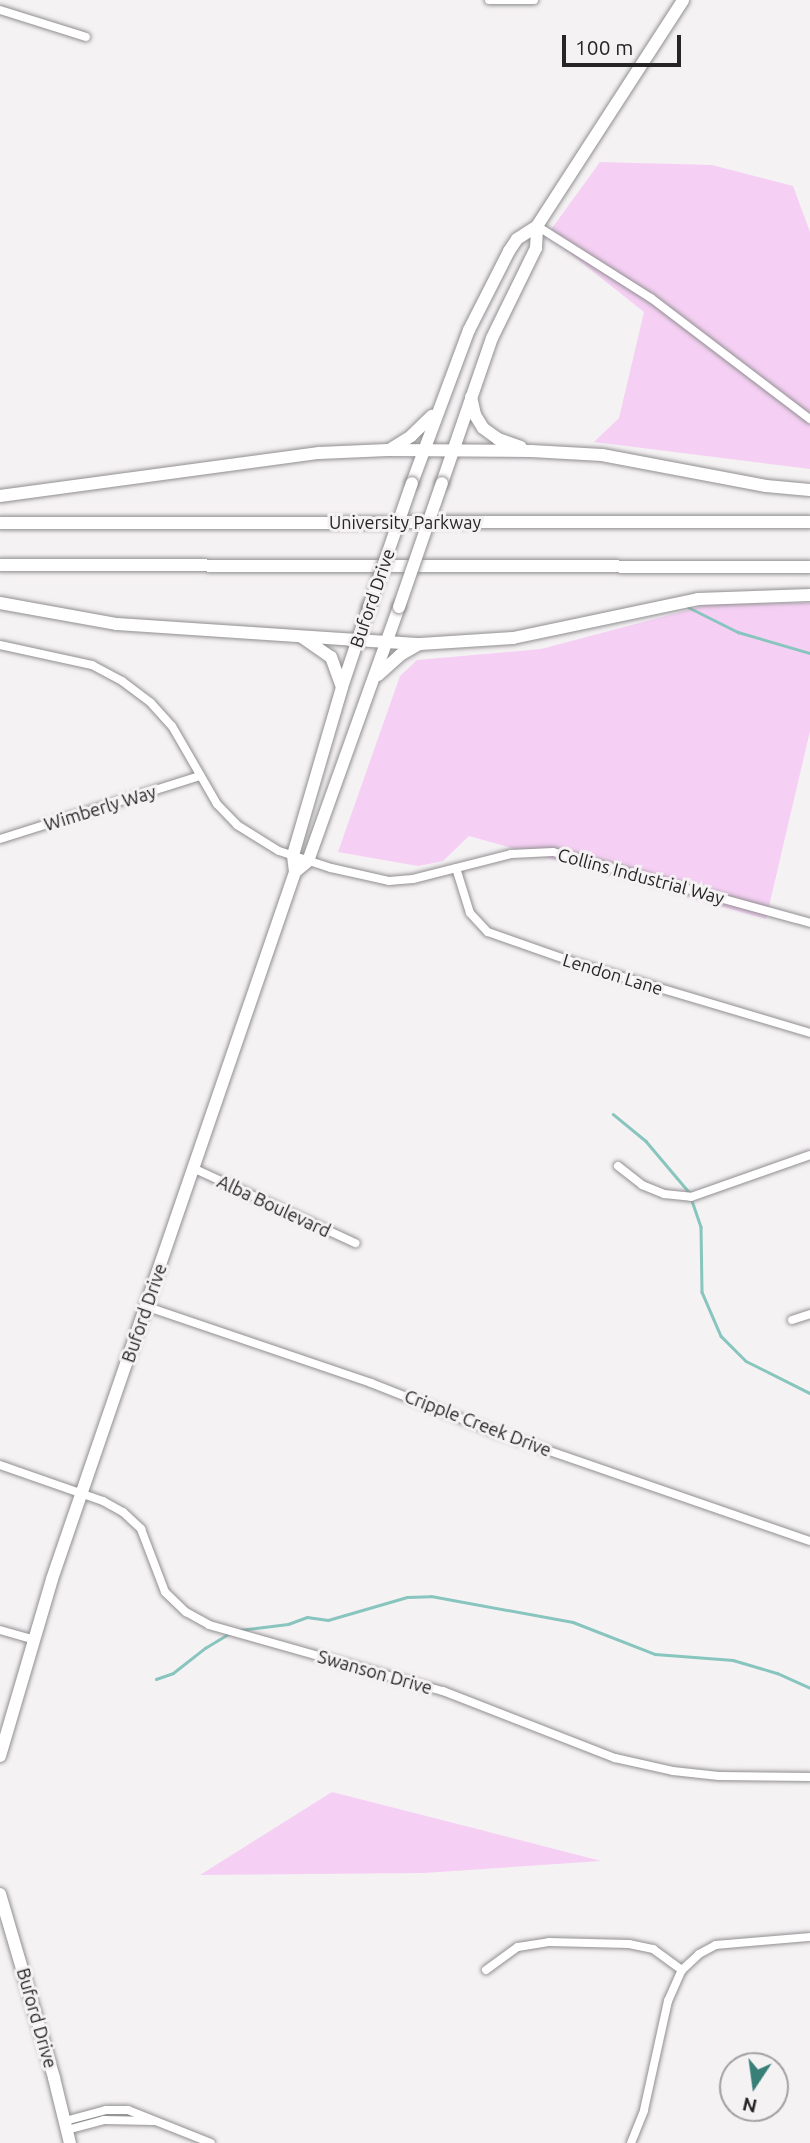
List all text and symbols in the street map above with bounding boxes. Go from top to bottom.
scale bar [565,21,684,65]
text: 100 m [575,35,633,59]
street label: University Parkway [329,511,481,533]
street label: Buford Drive [345,546,399,650]
street label: Wimberly Way [41,781,159,835]
street label: Collins Industrial Way [555,843,727,909]
street label: Lendon Lane [560,949,666,999]
street label: Alba Boulevard [214,1170,334,1242]
street label: Buford Drive [117,1261,171,1365]
street label: Cripple Creek Drive [402,1385,554,1461]
street label: Swanson Drive [315,1645,435,1699]
street label: Buford Drive [12,1965,62,2071]
north arrow [719,2052,789,2122]
text: N [740,2093,759,2118]

